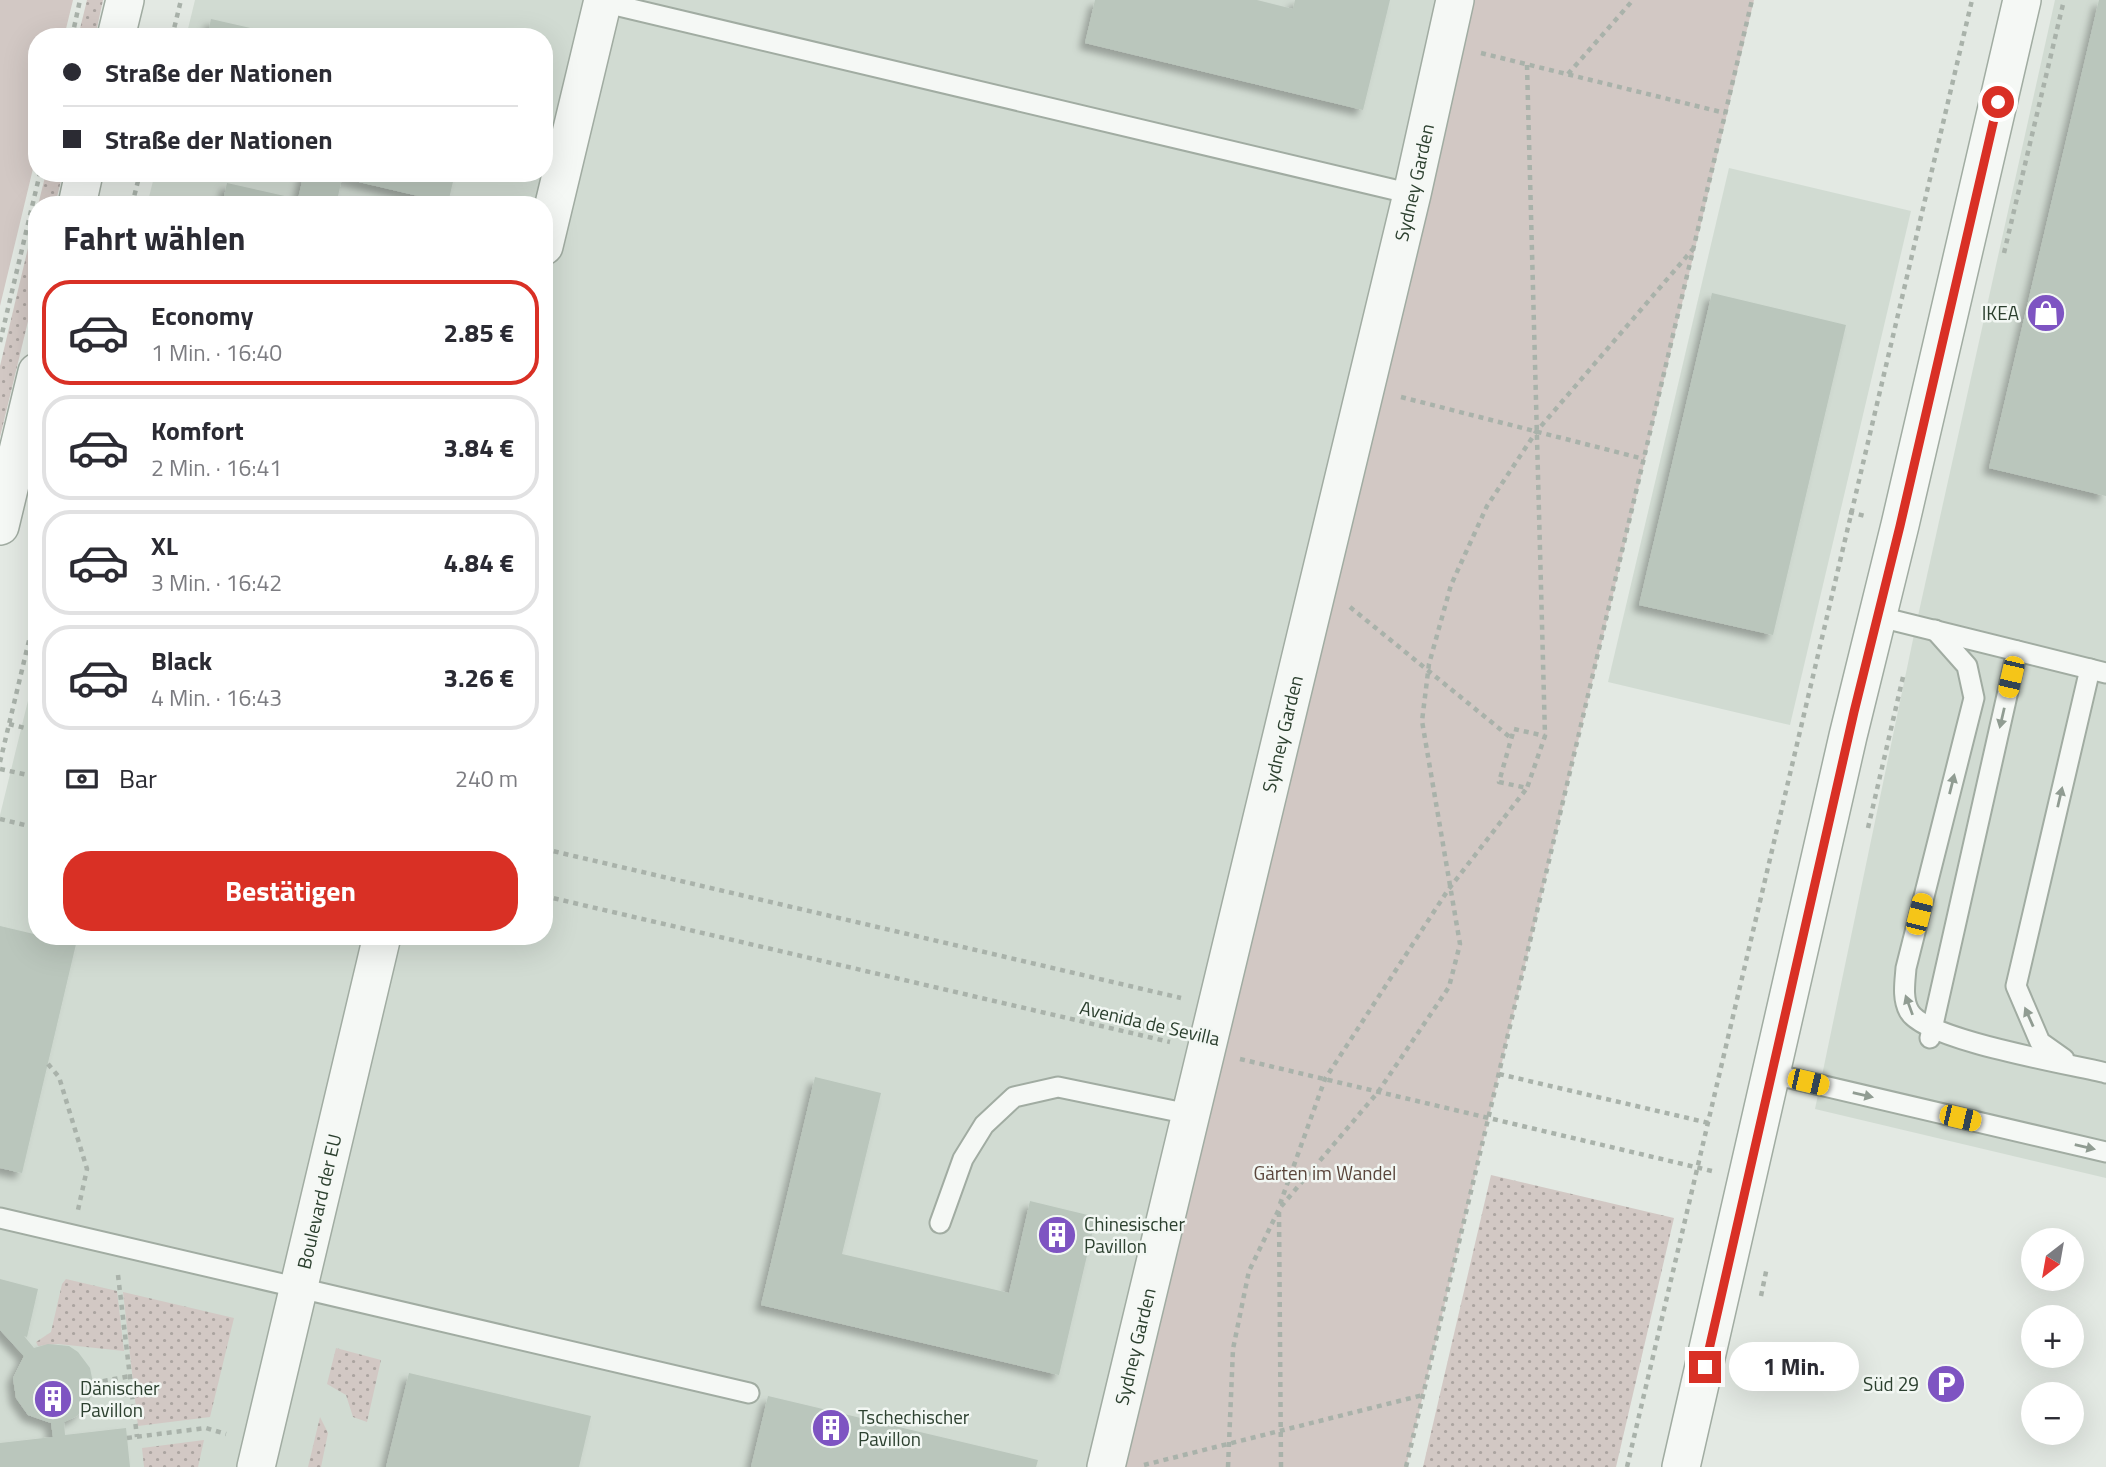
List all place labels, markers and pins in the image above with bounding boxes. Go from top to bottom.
shop icon: IKEA [2025,292,2067,334]
place label: IKEA [1982,298,2019,327]
place label: Chinesischer Pavillon [1084,1209,1185,1260]
building icon: Chinesischer Pavillon [1036,1214,1078,1256]
parking icon: Süd 29 [1925,1363,1967,1405]
place label: Süd 29 [1863,1369,1919,1398]
place label: Dänischer Pavillon [80,1373,160,1424]
building icon: Dänischer Pavillon [32,1378,74,1420]
place label: Tschechischer Pavillon [858,1402,970,1453]
building icon: Tschechischer Pavillon [810,1407,852,1449]

